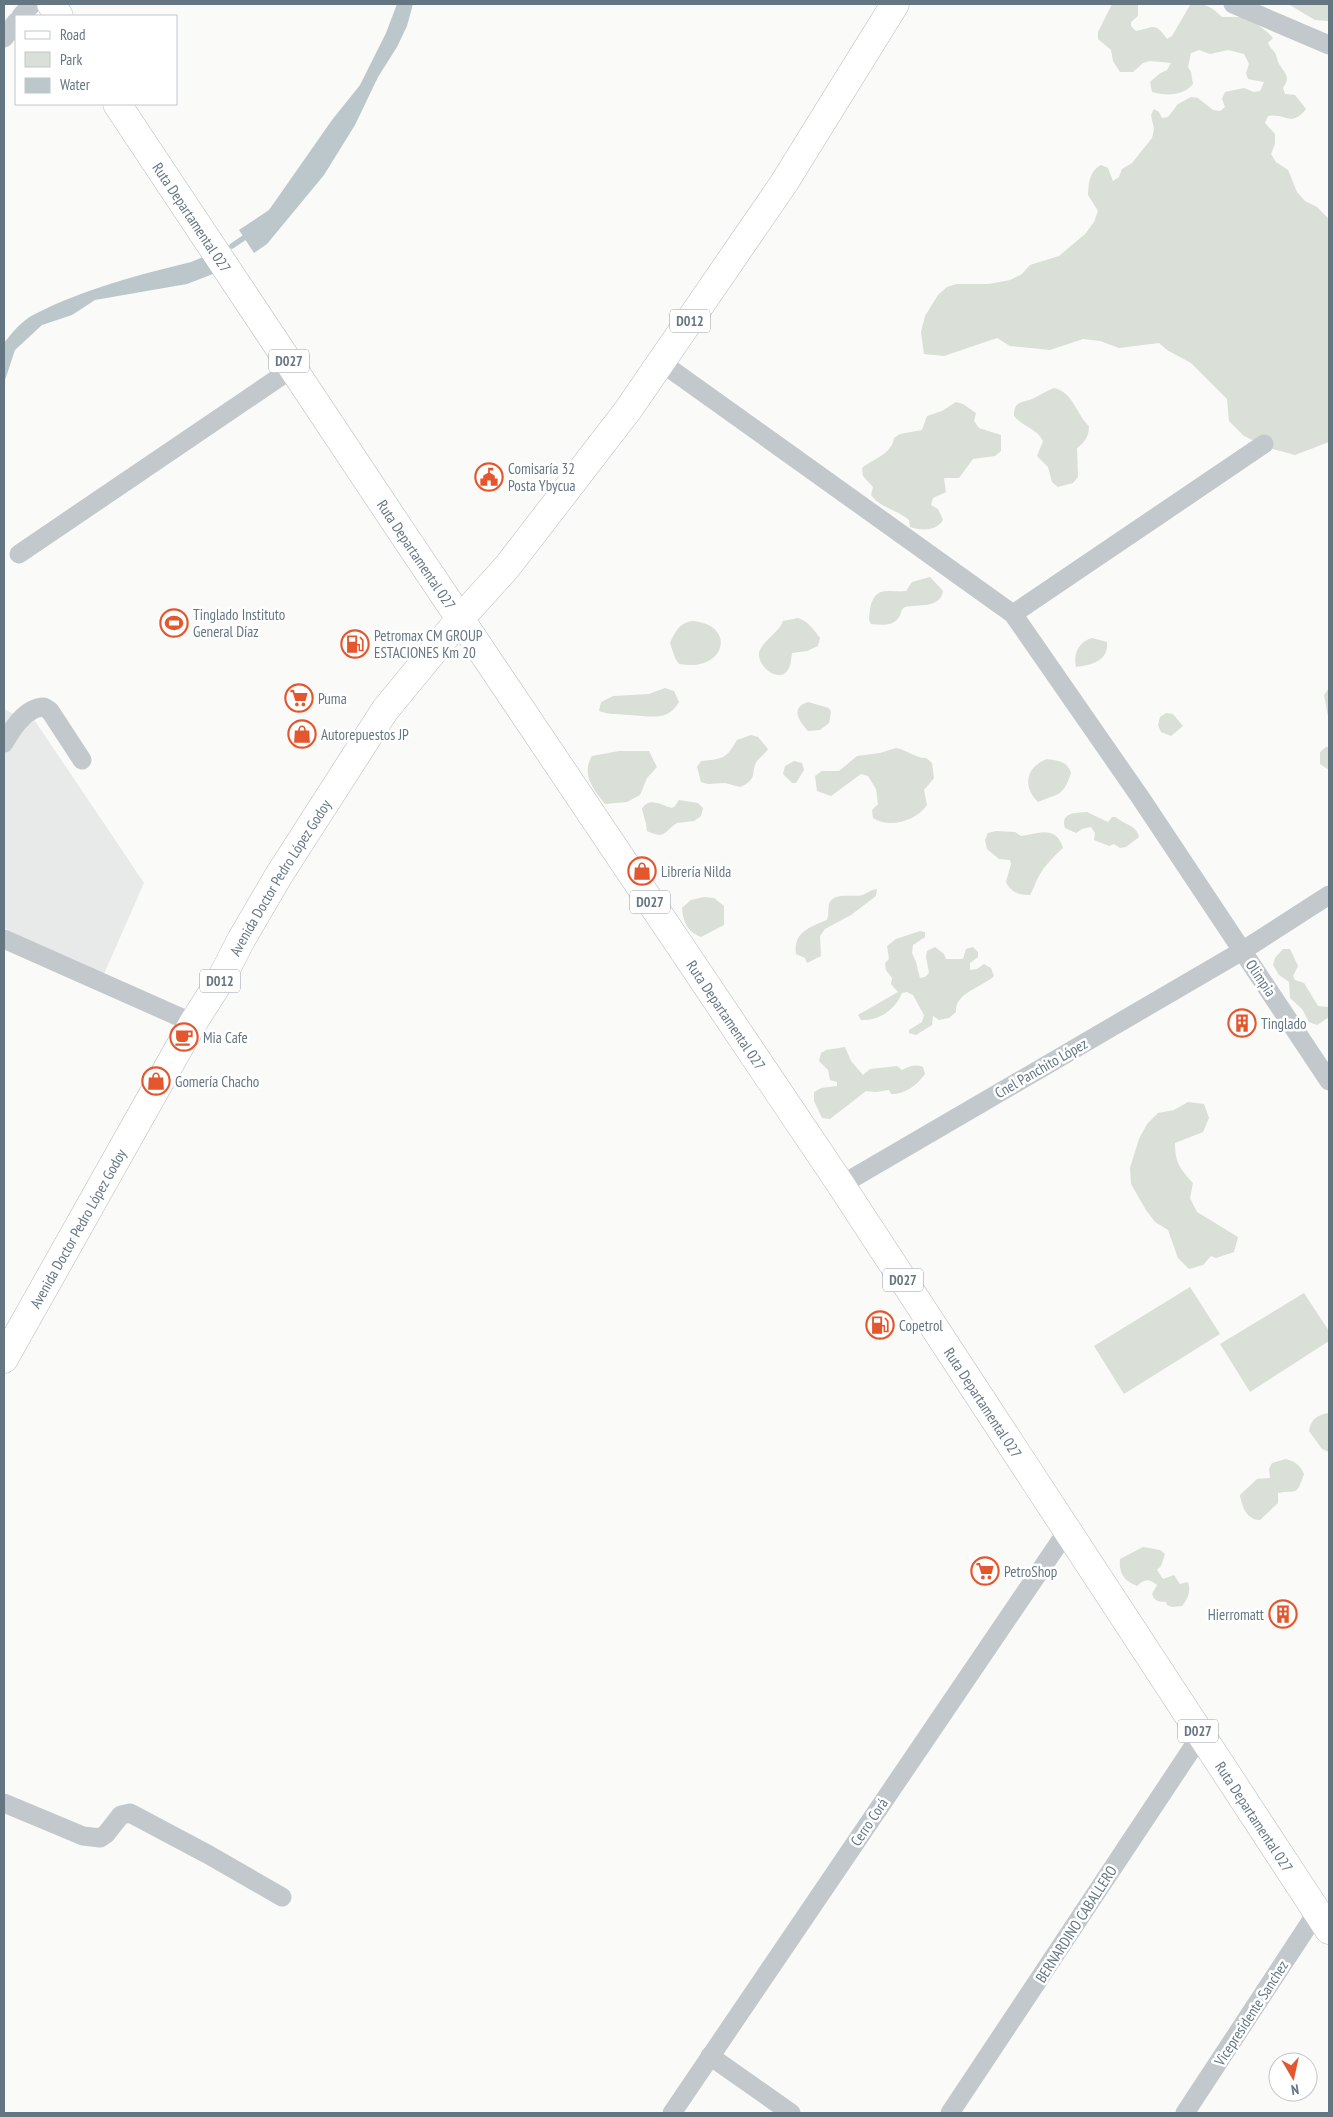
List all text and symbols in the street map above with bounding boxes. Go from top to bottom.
legend [15,15,178,105]
text: Road [60,25,86,44]
text: Park [60,50,82,69]
text: Water [60,75,91,94]
street label: Ruta Departamental 027 [149,159,236,276]
road number: D012 [670,310,710,332]
road number: D027 [269,350,309,372]
place label: Comisaría 32 Posta Ybycua [508,459,576,495]
public building icon: Comisaría 32 Posta Ybycua [474,462,504,492]
street label: Ruta Departamental 027 [373,496,460,613]
place label: Tinglado Instituto General Díaz [193,605,285,641]
sports icon: Tinglado Instituto General Díaz [159,608,189,638]
place label: Petromax CM GROUP ESTACIONES Km 20 [374,626,483,662]
fuel station icon: Petromax CM GROUP ESTACIONES Km 20 [340,629,370,659]
supermarket icon: Puma [284,683,314,713]
place label: Puma [318,689,347,708]
shop icon: Autorepuestos JP [287,719,317,749]
place label: Autorepuestos JP [321,725,409,744]
street label: Avenida Doctor Pedro López Godoy [225,795,335,959]
shop icon: Librería Nilda [627,856,657,886]
place label: Librería Nilda [661,862,731,881]
road number: D027 [630,890,670,914]
street label: Ruta Departamental 027 [683,956,770,1073]
street label: Olimpia [1242,956,1280,1000]
road number: D012 [200,969,240,992]
building icon: Tinglado [1227,1008,1257,1038]
place label: Tinglado [1261,1014,1307,1033]
cafe icon: Mia Cafe [169,1022,199,1052]
place label: Mia Cafe [203,1028,248,1047]
street label: Cnel Panchito López [991,1034,1091,1102]
shop icon: Gomería Chacho [141,1066,171,1096]
place label: Gomería Chacho [175,1072,259,1091]
street label: Avenida Doctor Pedro López Godoy [25,1145,130,1311]
road number: D027 [883,1268,923,1292]
fuel station icon: Copetrol [865,1310,895,1340]
place label: Copetrol [899,1316,943,1335]
street label: Ruta Departamental 027 [940,1344,1026,1461]
supermarket icon: PetroShop [970,1556,1000,1586]
place label: PetroShop [1004,1562,1057,1581]
building icon: Hierromatt [1268,1599,1298,1629]
place label: Hierromatt [1208,1605,1264,1624]
road number: D027 [1178,1720,1218,1742]
street label: Ruta Departamental 027 [1212,1758,1298,1875]
street label: Cerro Corá [846,1794,892,1850]
street label: BERNARDINO CABALLERO [1031,1862,1121,1986]
street label: Vicepresidente Sanchez [1209,1957,1292,2070]
north arrow [1268,2052,1318,2102]
text: N [1290,2080,1300,2099]

